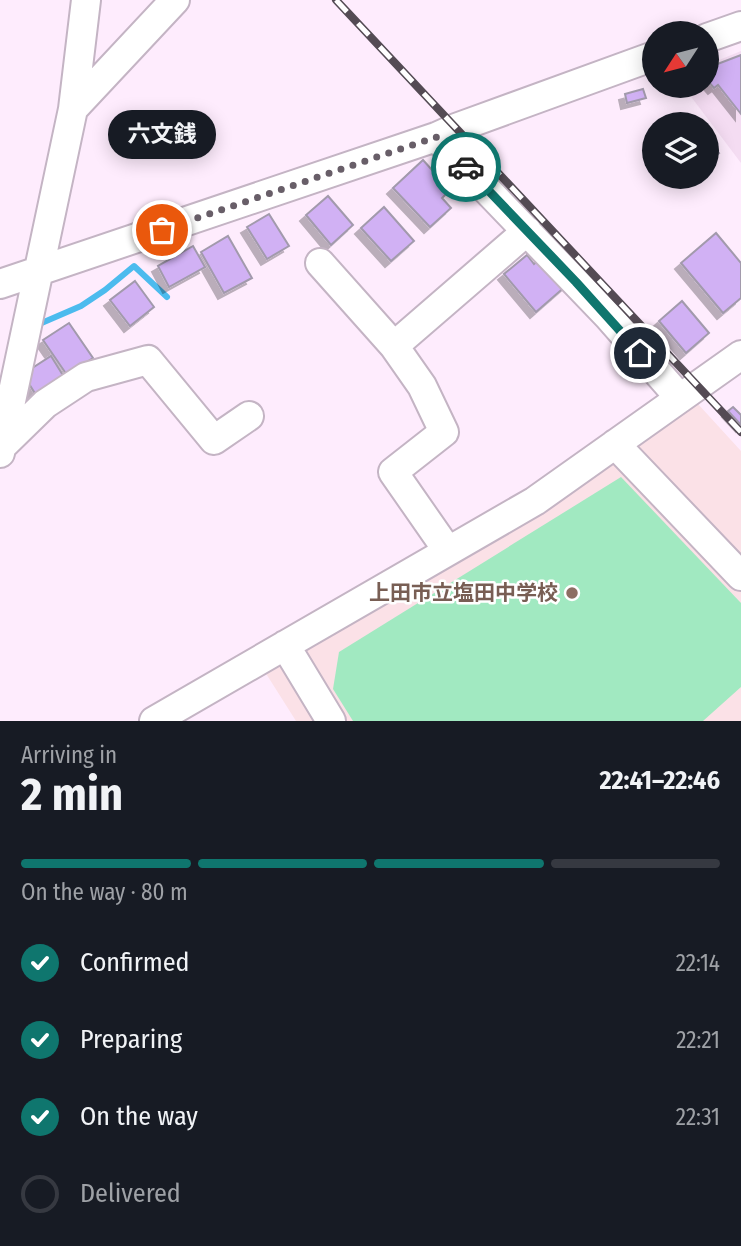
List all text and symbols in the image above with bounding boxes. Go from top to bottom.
north arrow [642,21,719,98]
map controls [642,21,719,189]
callout: 六文銭 [108,111,216,160]
button: layers [642,112,719,189]
text: 六文銭 [128,120,197,148]
courier [431,132,501,202]
icon: car [447,148,485,186]
pin [132,200,192,260]
icon: bag [143,211,181,249]
pin [610,323,670,383]
icon: home [621,334,659,372]
place label: 上田市立塩田中学校 [369,580,558,606]
marker: 上田市立塩田中学校 [564,585,580,601]
text: Arriving in [21,741,117,769]
text: 22:41–22:46 [600,765,720,796]
text: 2 min [21,767,123,822]
text: On the way · 80 m [21,878,188,906]
icon: check [21,944,59,982]
text: Confirmed [80,947,190,978]
text: 22:14 [676,949,720,977]
icon: check [21,1021,59,1059]
text: Preparing [80,1024,182,1055]
text: 22:21 [676,1026,720,1054]
icon: check [21,1098,59,1136]
text: On the way [80,1101,198,1132]
text: 22:31 [676,1103,720,1131]
text: Delivered [80,1178,181,1209]

